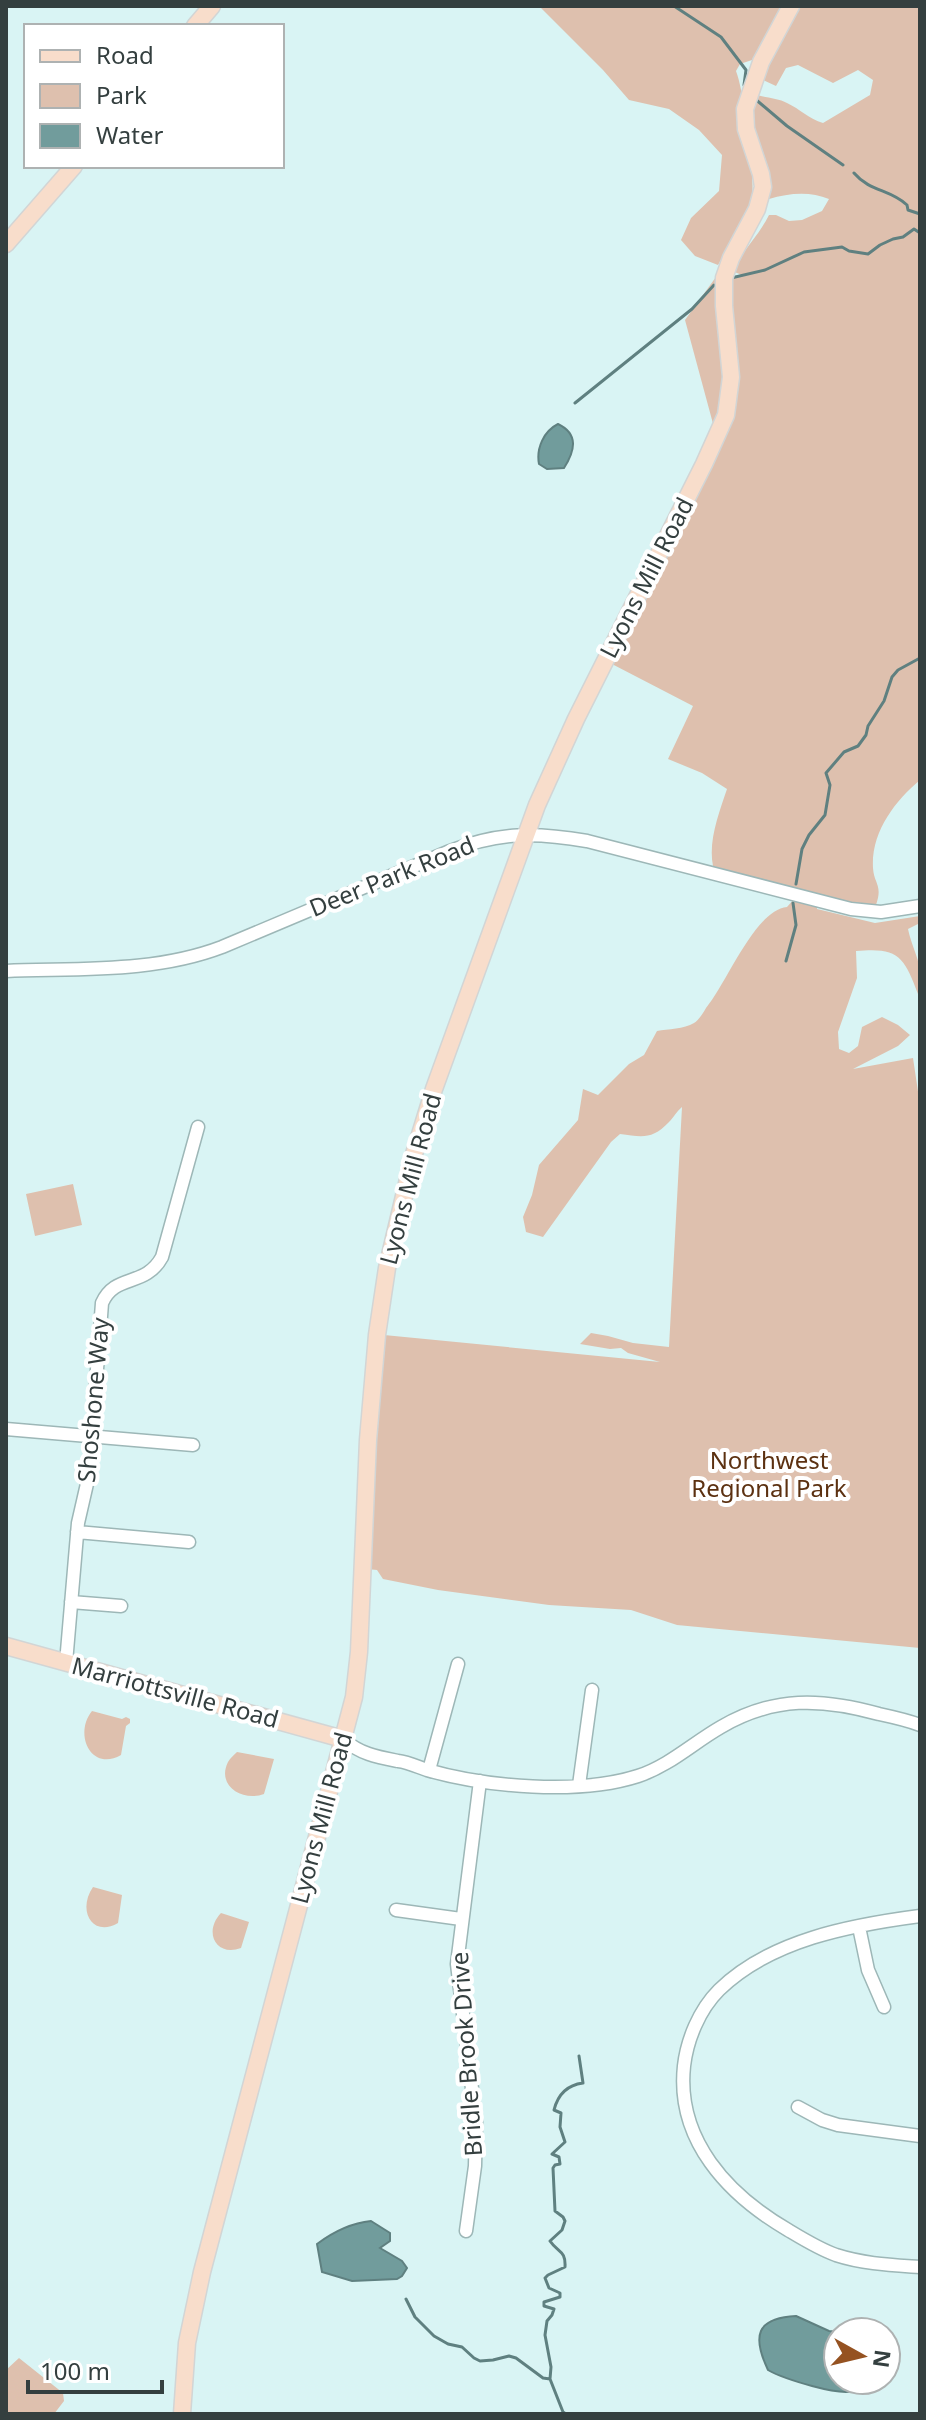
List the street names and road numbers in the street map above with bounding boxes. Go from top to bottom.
street label: Lyons Mill Road [591,491,700,663]
street label: Deer Park Road [304,827,479,924]
street label: Lyons Mill Road [371,1089,448,1268]
street label: Shoshone Way [69,1315,116,1484]
street label: Marriottsville Road [68,1648,282,1735]
street label: Lyons Mill Road [282,1728,359,1907]
street label: Bridle Brook Drive [442,1951,489,2157]

